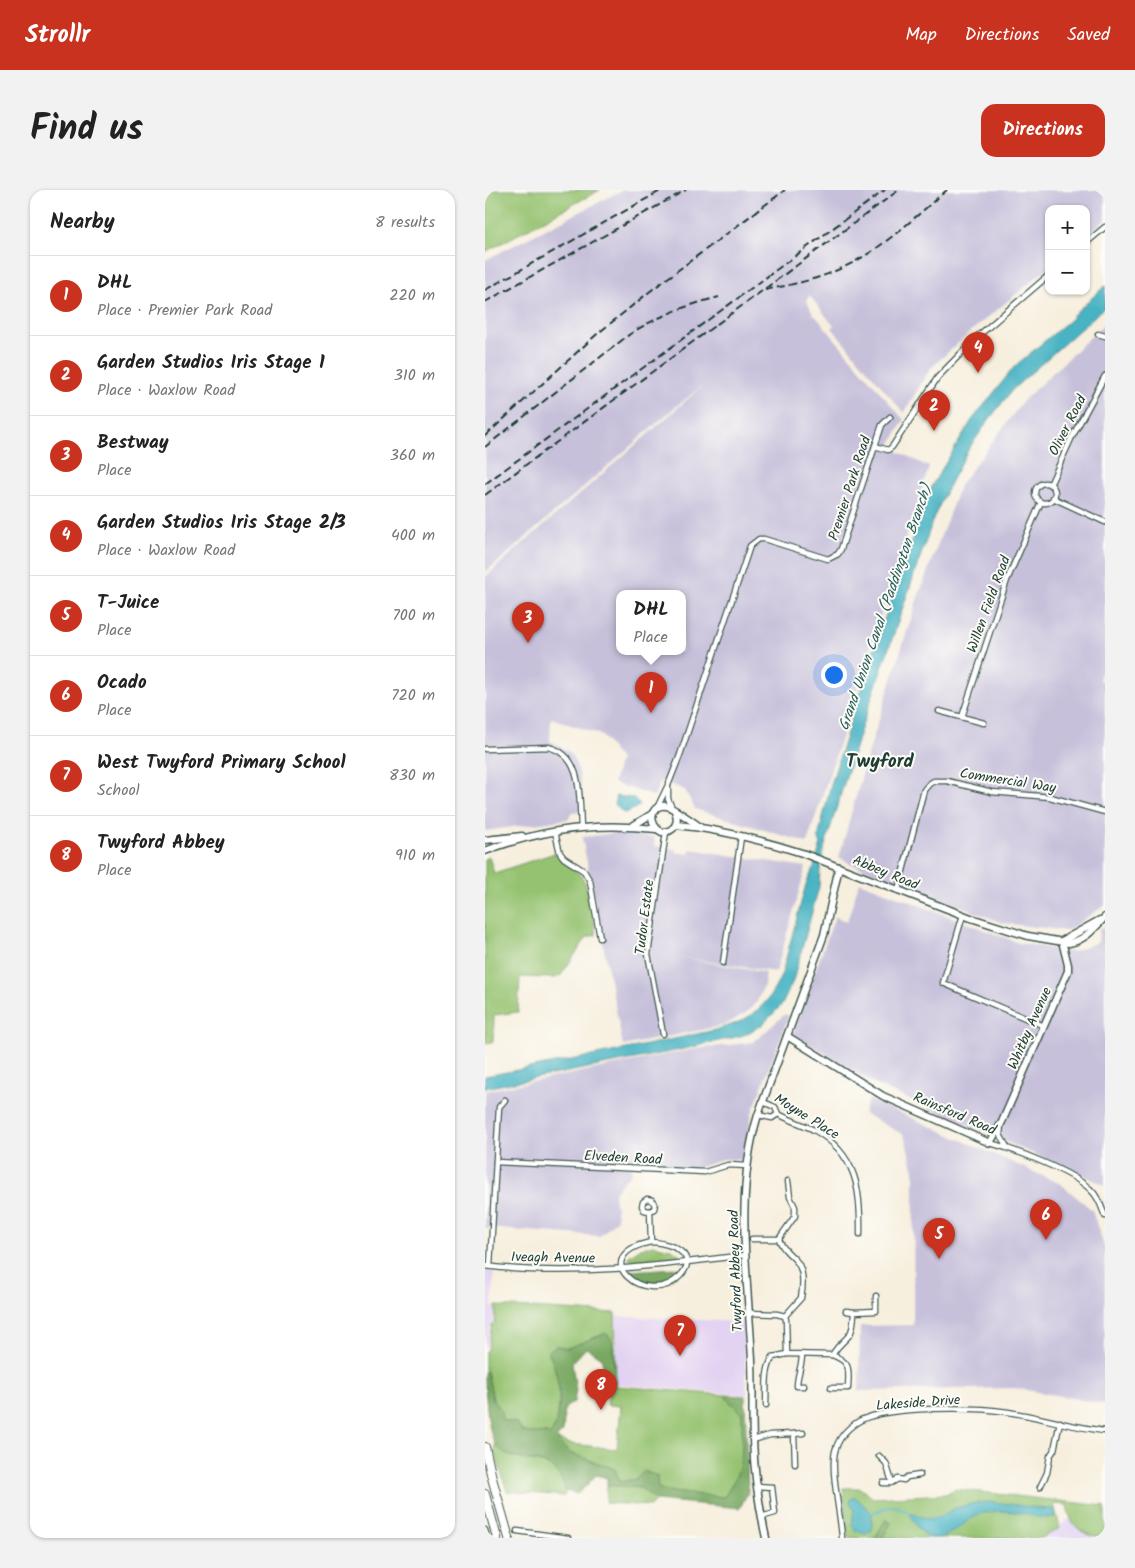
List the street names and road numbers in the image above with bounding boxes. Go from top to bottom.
street label: Oliver Road [1043,390,1093,460]
street label: Premier Park Road [823,432,878,543]
street label: Willen Field Road [961,552,1017,656]
street label: Commercial Way [958,763,1058,800]
street label: Abbey Road [849,850,923,897]
street label: Tudor Estate [629,878,661,956]
street label: Whitby Avenue [1002,983,1058,1073]
street label: Rainsford Road [910,1087,1001,1142]
street label: Moyne Place [769,1088,844,1146]
street label: Elveden Road [583,1145,664,1171]
street label: Twyford Abbey Road [723,1209,749,1332]
street label: Iveagh Avenue [511,1246,596,1270]
street label: Lakeside Drive [875,1389,962,1417]

